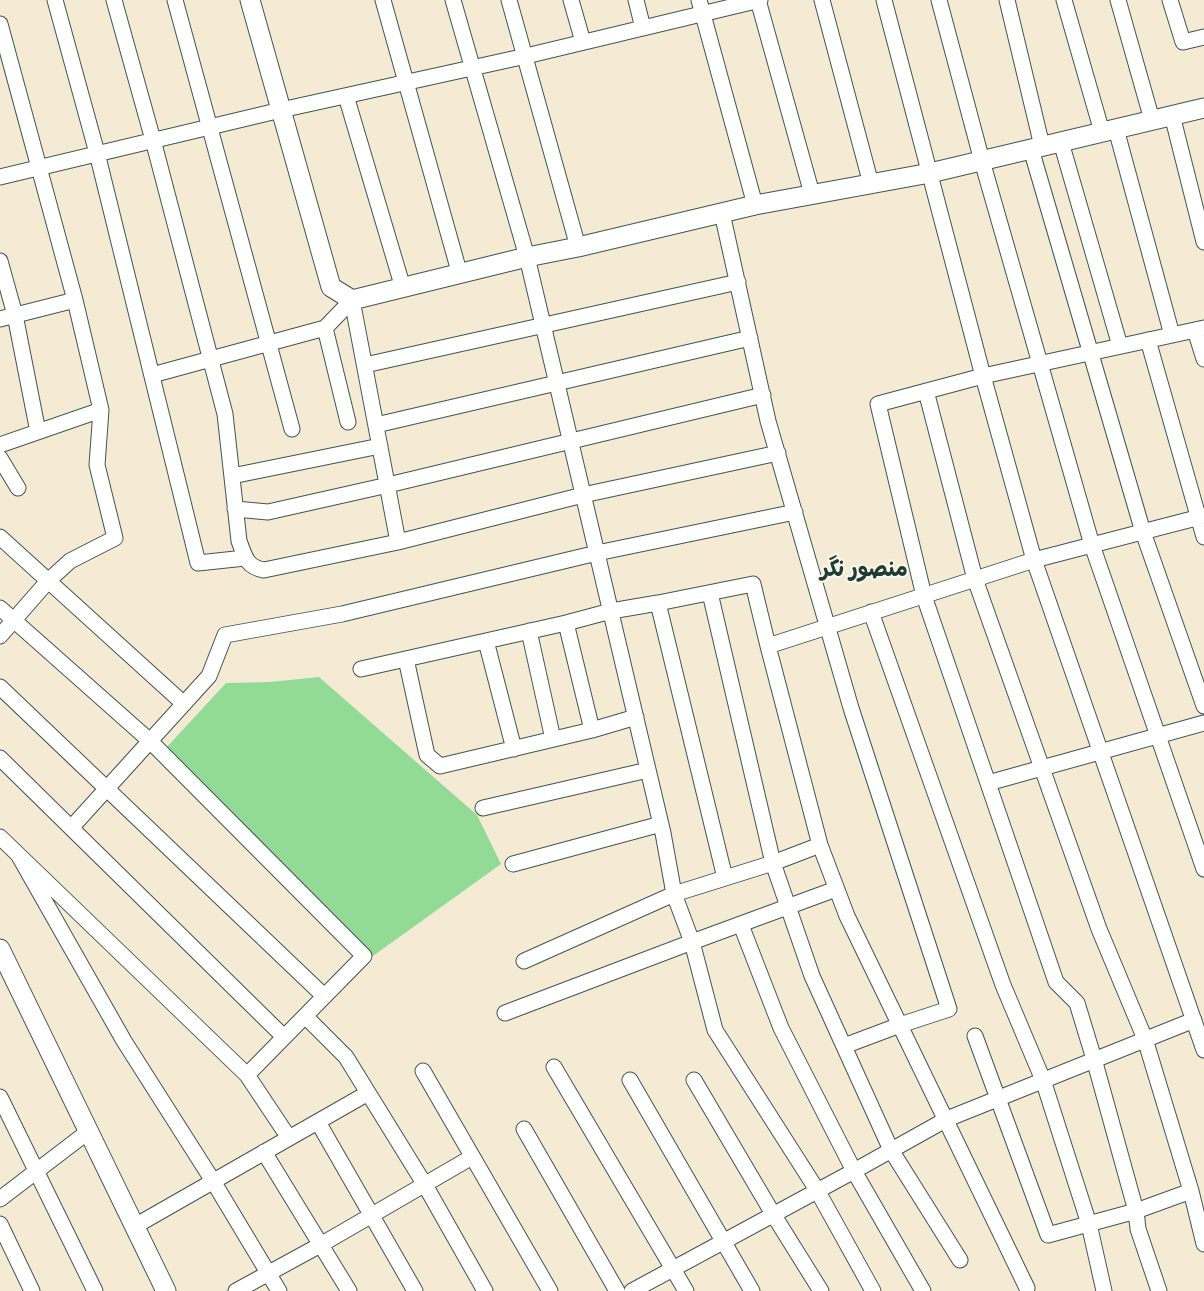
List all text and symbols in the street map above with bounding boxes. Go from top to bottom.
district label: منصور نگر [820,560,908,586]

